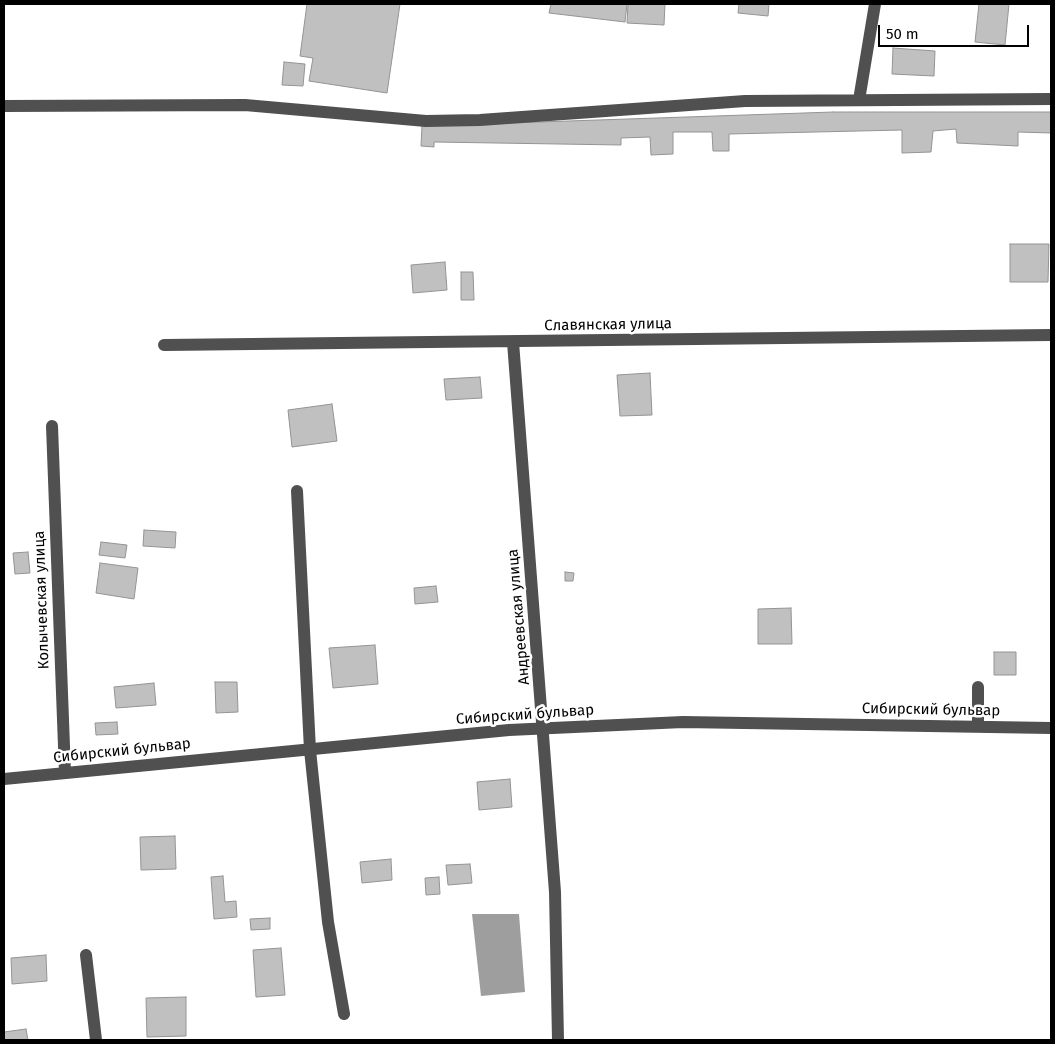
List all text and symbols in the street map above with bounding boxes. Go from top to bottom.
scale bar [880,15,1031,47]
text: 50 m [886,25,919,43]
street label: Славянская улица [544,315,672,335]
street label: Колычевская улица [31,530,53,670]
street label: Андреевская улица [504,548,534,686]
street label: Сибирский бульвар [862,700,1000,720]
street label: Сибирский бульвар [455,701,595,729]
street label: Сибирский бульвар [52,735,192,767]

